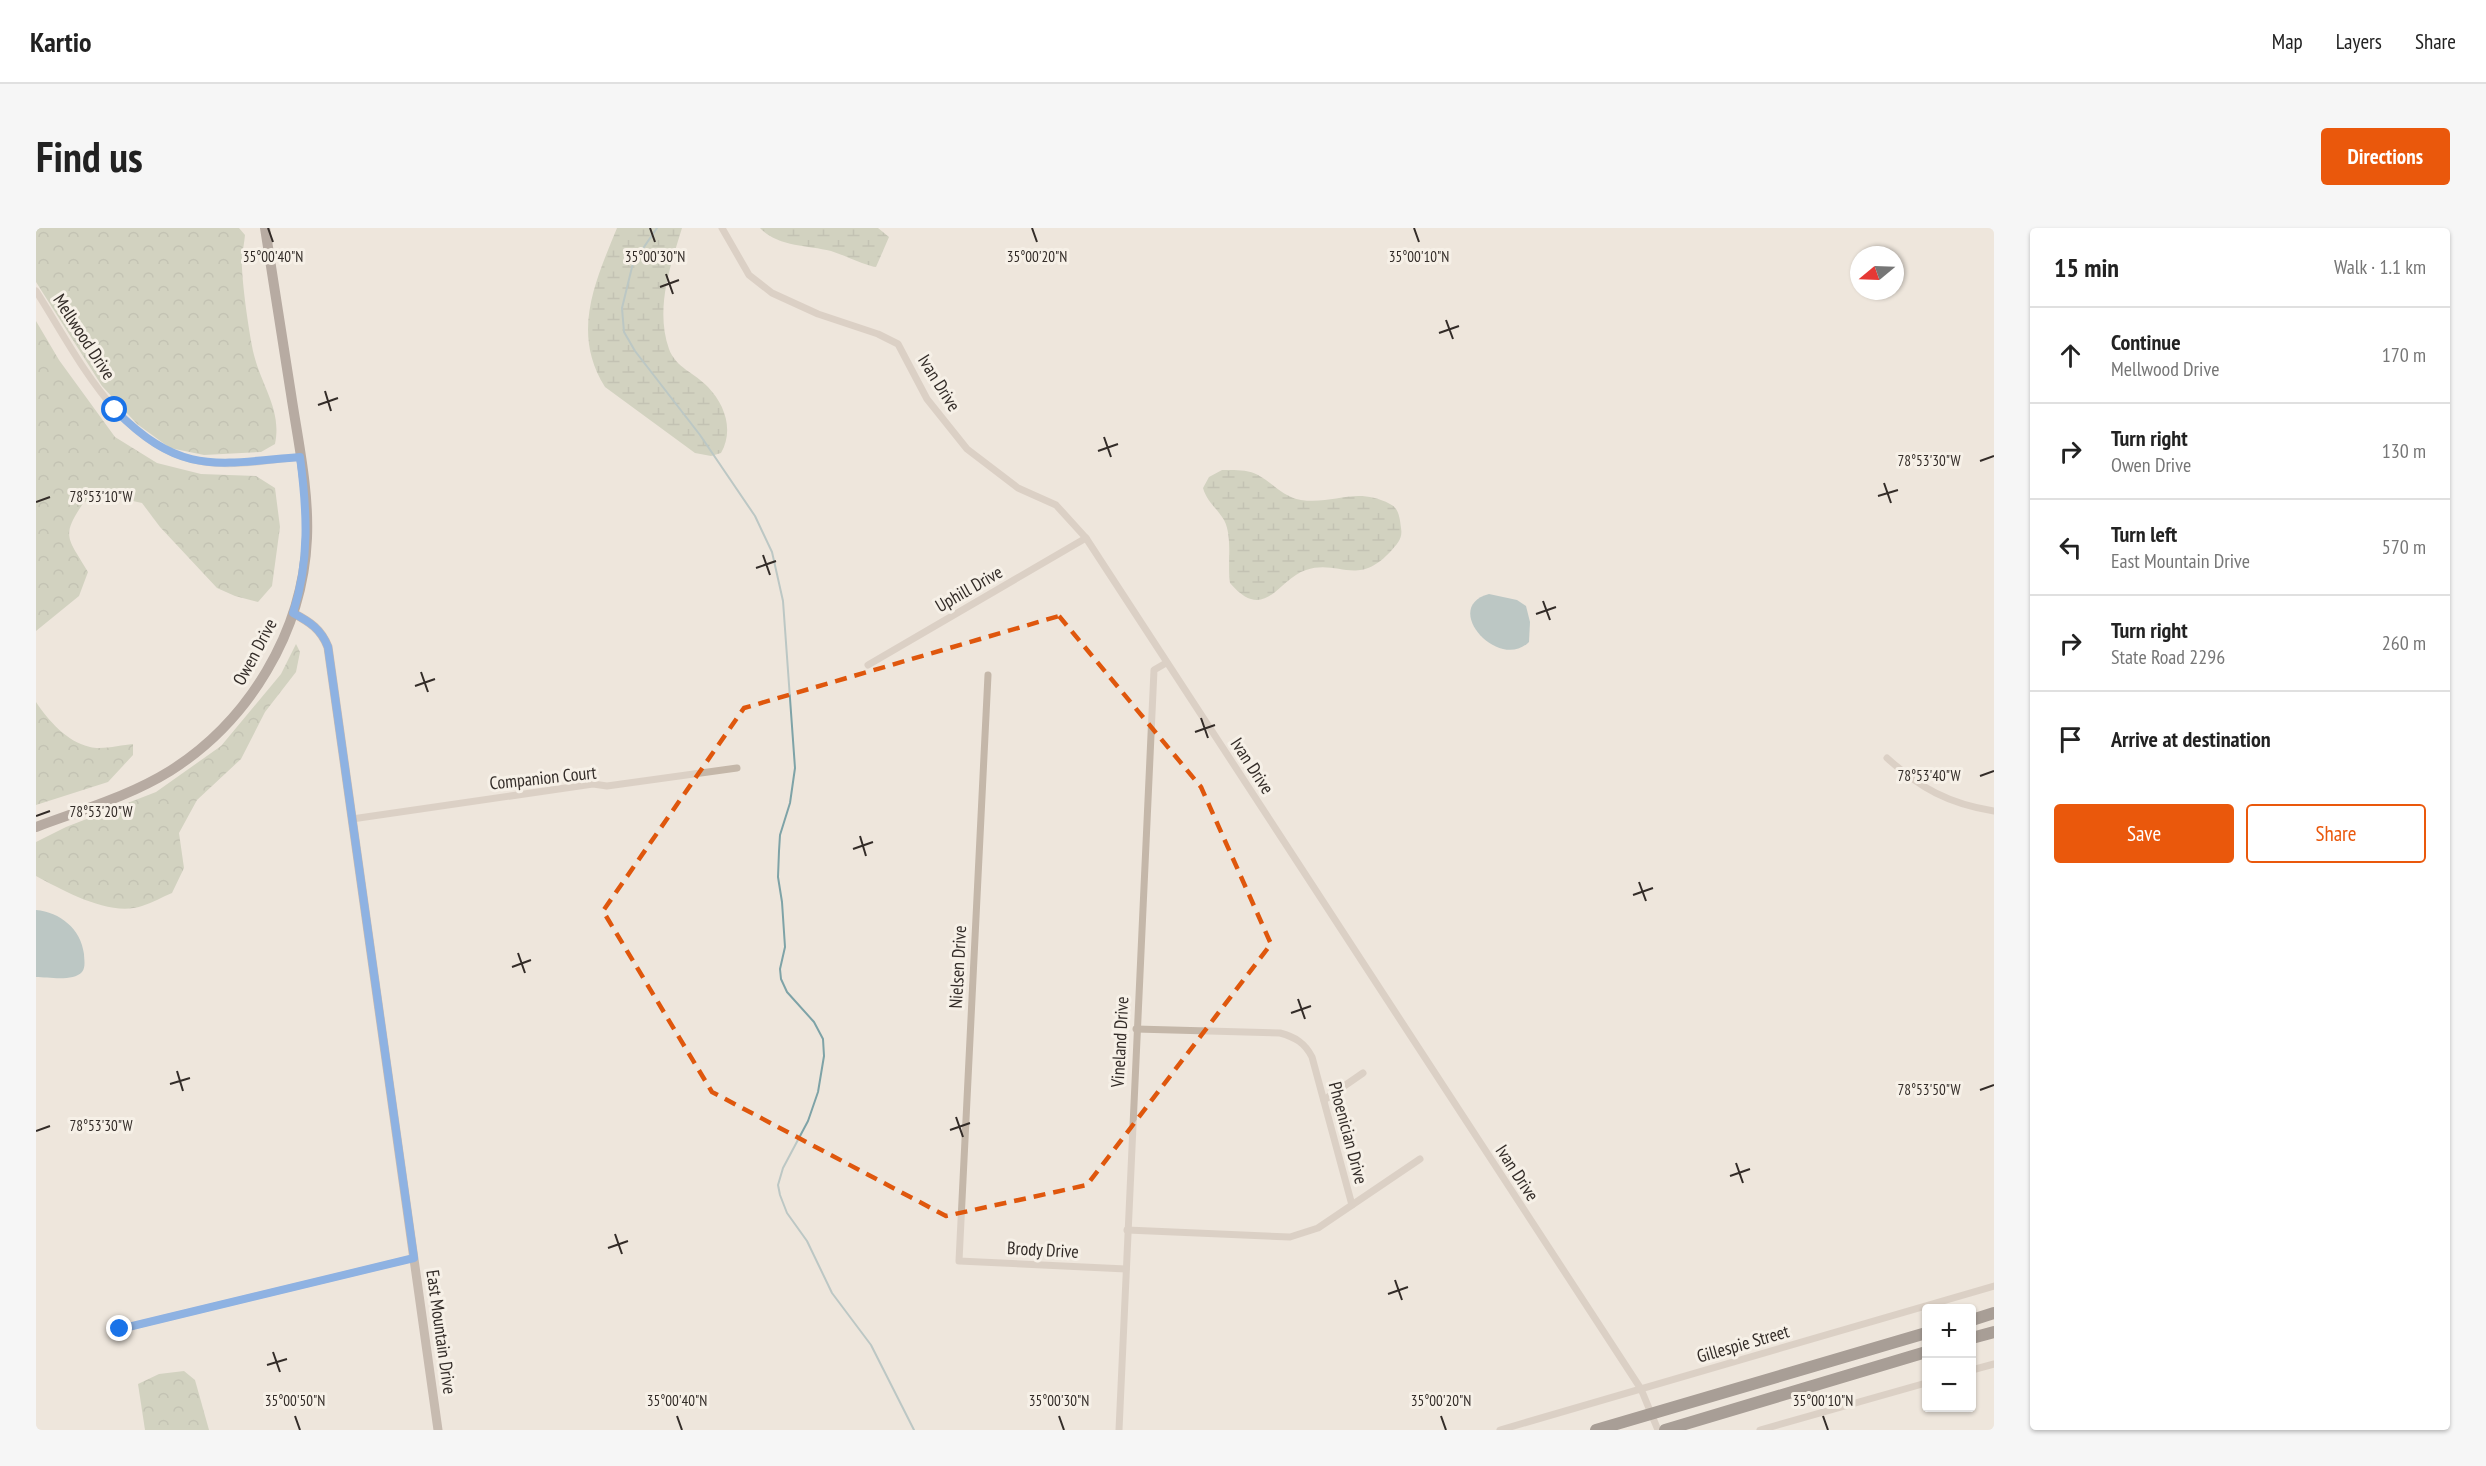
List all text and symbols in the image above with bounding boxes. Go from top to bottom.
text: Kartio [30,23,92,60]
text: Map [2272,28,2303,55]
text: Layers [2336,28,2382,55]
text: Share [2415,28,2456,55]
button: Directions [2321,128,2450,185]
text: Find us [36,129,143,184]
north arrow [1850,246,1904,300]
text: 35°00'40"N [243,247,303,266]
text: 35°00'30"N [625,247,685,266]
text: 35°00'20"N [1007,247,1067,266]
text: 35°00'10"N [1389,247,1449,266]
text: 15 min [2054,251,2119,284]
text: Walk · 1.1 km [2334,254,2426,280]
street label: Mellwood Drive [48,290,121,384]
text: Continue [2111,328,2181,356]
icon: ahead [2054,339,2087,372]
text: 170 m [2382,342,2426,368]
street label: Ivan Drive [913,350,966,415]
text: Mellwood Drive [2111,356,2219,382]
route start [101,396,127,422]
text: Turn right [2111,424,2188,452]
icon: right [2054,435,2087,468]
text: 130 m [2382,438,2426,464]
text: 78°53'30"W [1897,451,1961,470]
text: Owen Drive [2111,452,2191,478]
text: 78°53'10"W [69,487,133,506]
text: Turn left [2111,520,2177,548]
icon: left [2054,531,2087,564]
text: 570 m [2382,534,2426,560]
text: East Mountain Drive [2111,548,2250,574]
street label: Uphill Drive [931,560,1007,617]
street label: Owen Drive [227,614,282,689]
text: Turn right [2111,616,2188,644]
icon: right [2054,627,2087,660]
text: 260 m [2382,630,2426,656]
text: State Road 2296 [2111,644,2225,670]
icon: arrive [2054,723,2087,756]
text: Arrive at destination [2111,725,2271,753]
street label: Ivan Drive [1226,733,1279,798]
street label: Companion Court [488,760,598,795]
text: 78°53'40"W [1897,766,1961,785]
text: 78°53'20"W [69,802,133,821]
button: Save [2054,804,2234,863]
button: Share [2246,804,2426,863]
street label: Nielsen Drive [944,925,971,1009]
street label: Vineland Drive [1106,996,1133,1089]
street label: Phoenician Drive [1324,1079,1373,1187]
text: 78°53'50"W [1897,1080,1961,1099]
text: 78°53'30"W [69,1116,133,1135]
street label: Ivan Drive [1491,1140,1544,1205]
street label: Brody Drive [1007,1236,1079,1263]
street label: East Mountain Drive [421,1268,462,1396]
map controls [1922,1304,1976,1412]
button: + [1922,1304,1976,1358]
route end [106,1315,132,1341]
street label: Gillespie Street [1694,1319,1792,1368]
button: − [1922,1358,1976,1412]
text: 35°00'50"N [265,1391,325,1410]
text: 35°00'40"N [647,1391,707,1410]
text: 35°00'30"N [1029,1391,1089,1410]
text: 35°00'20"N [1411,1391,1471,1410]
text: 35°00'10"N [1793,1391,1853,1410]

